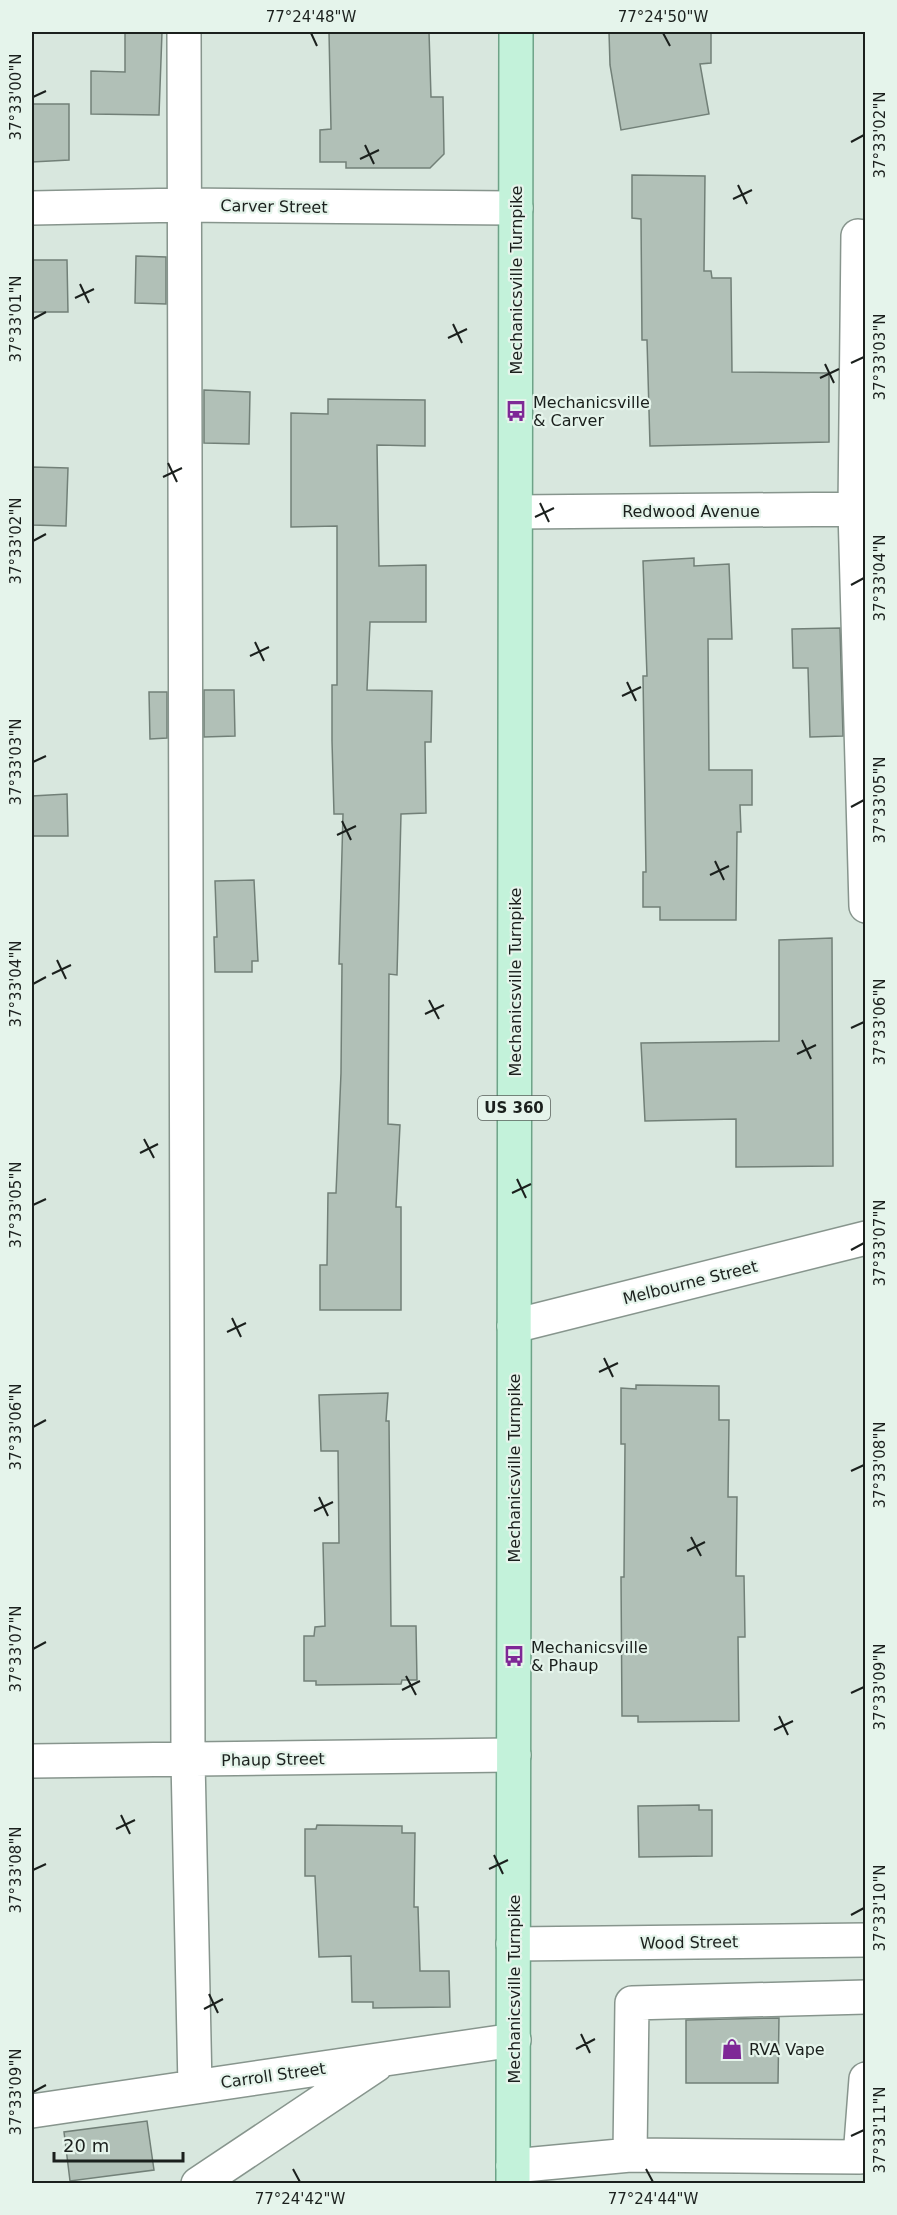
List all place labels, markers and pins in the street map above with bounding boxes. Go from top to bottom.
place label: Mechanicsville & Carver [533,393,650,430]
bus stop icon: Mechanicsville & Carver [504,399,528,423]
place label: Mechanicsville & Phaup [531,1638,648,1675]
bus stop icon: Mechanicsville & Phaup [502,1644,526,1668]
shop icon: RVA Vape [720,2037,744,2061]
place label: RVA Vape [749,2040,825,2059]

